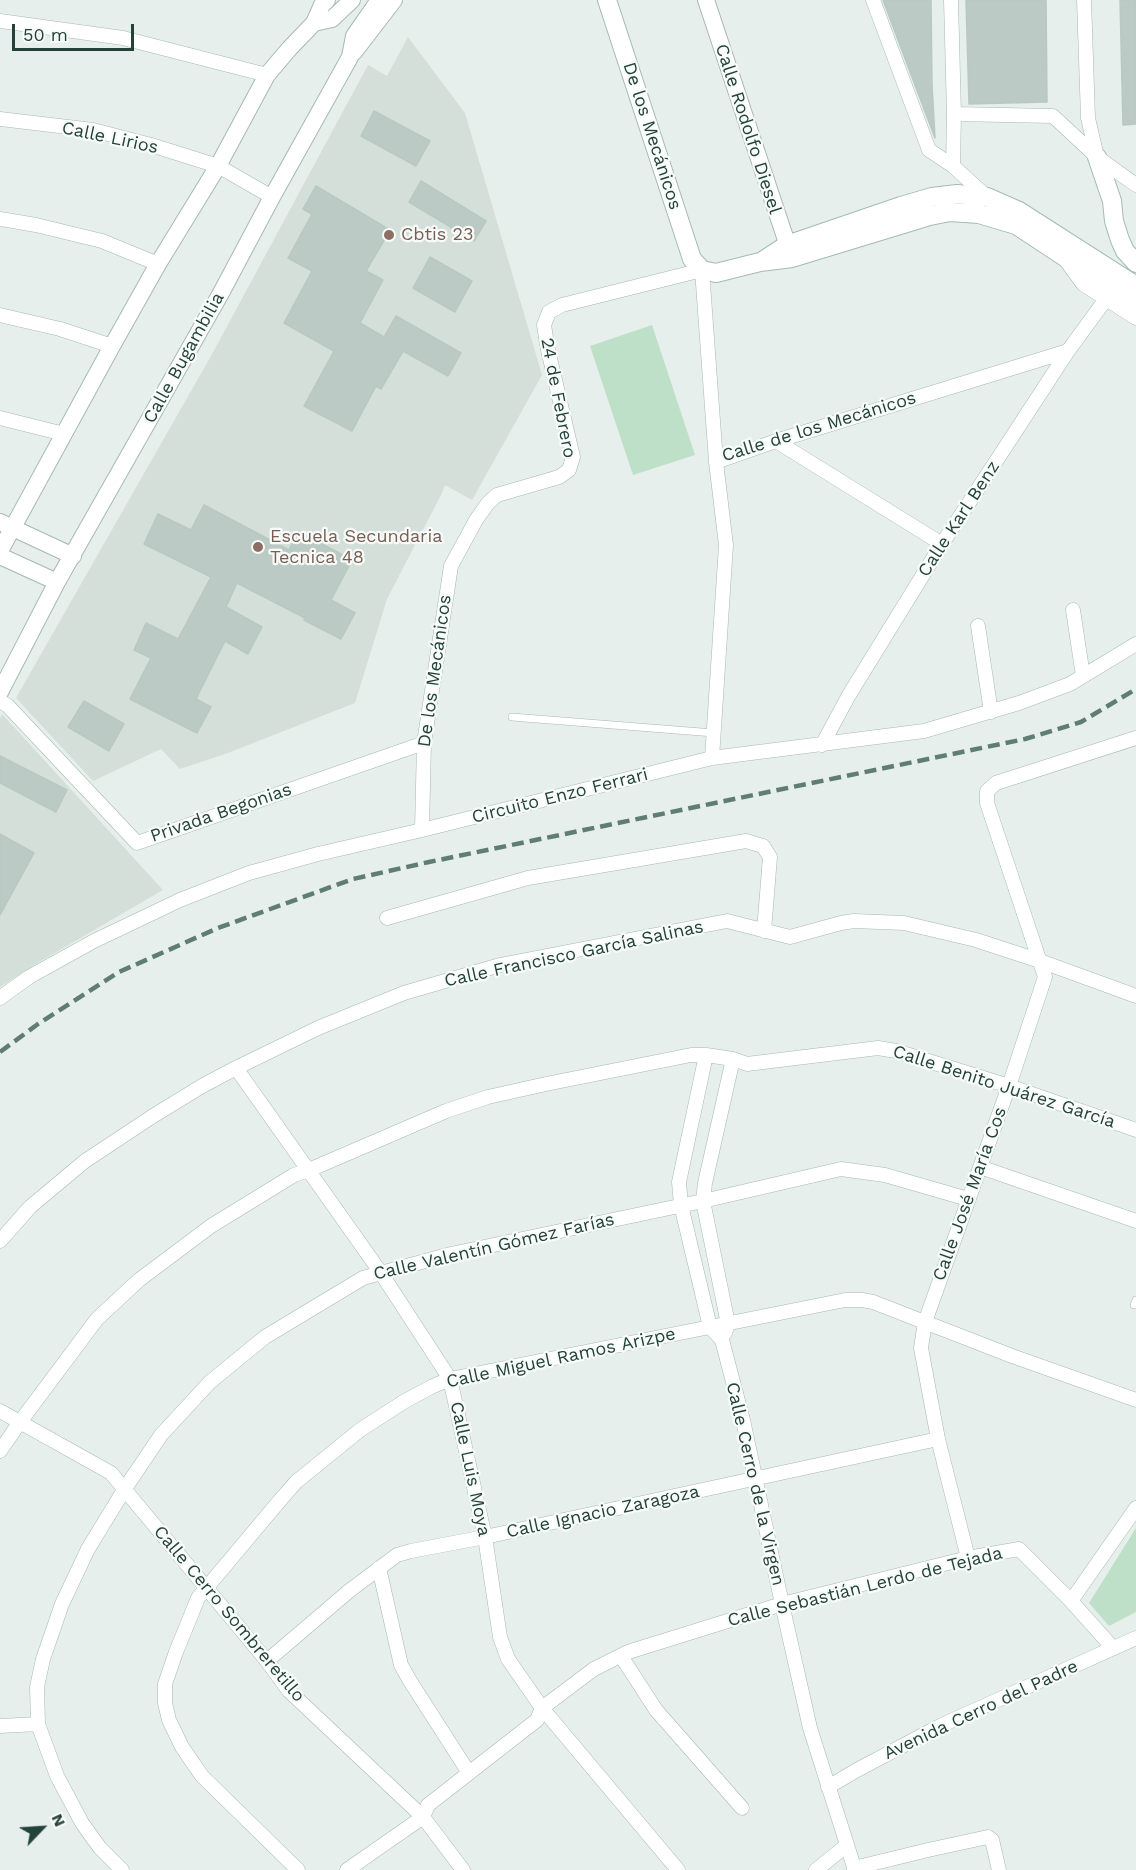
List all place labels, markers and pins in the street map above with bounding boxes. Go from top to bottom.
place label: Cbtis 23 [401,224,473,246]
marker: Cbtis 23 [382,228,396,242]
place label: Escuela Secundaria Tecnica 48 [270,526,442,568]
marker: Escuela Secundaria Tecnica 48 [251,540,265,554]

